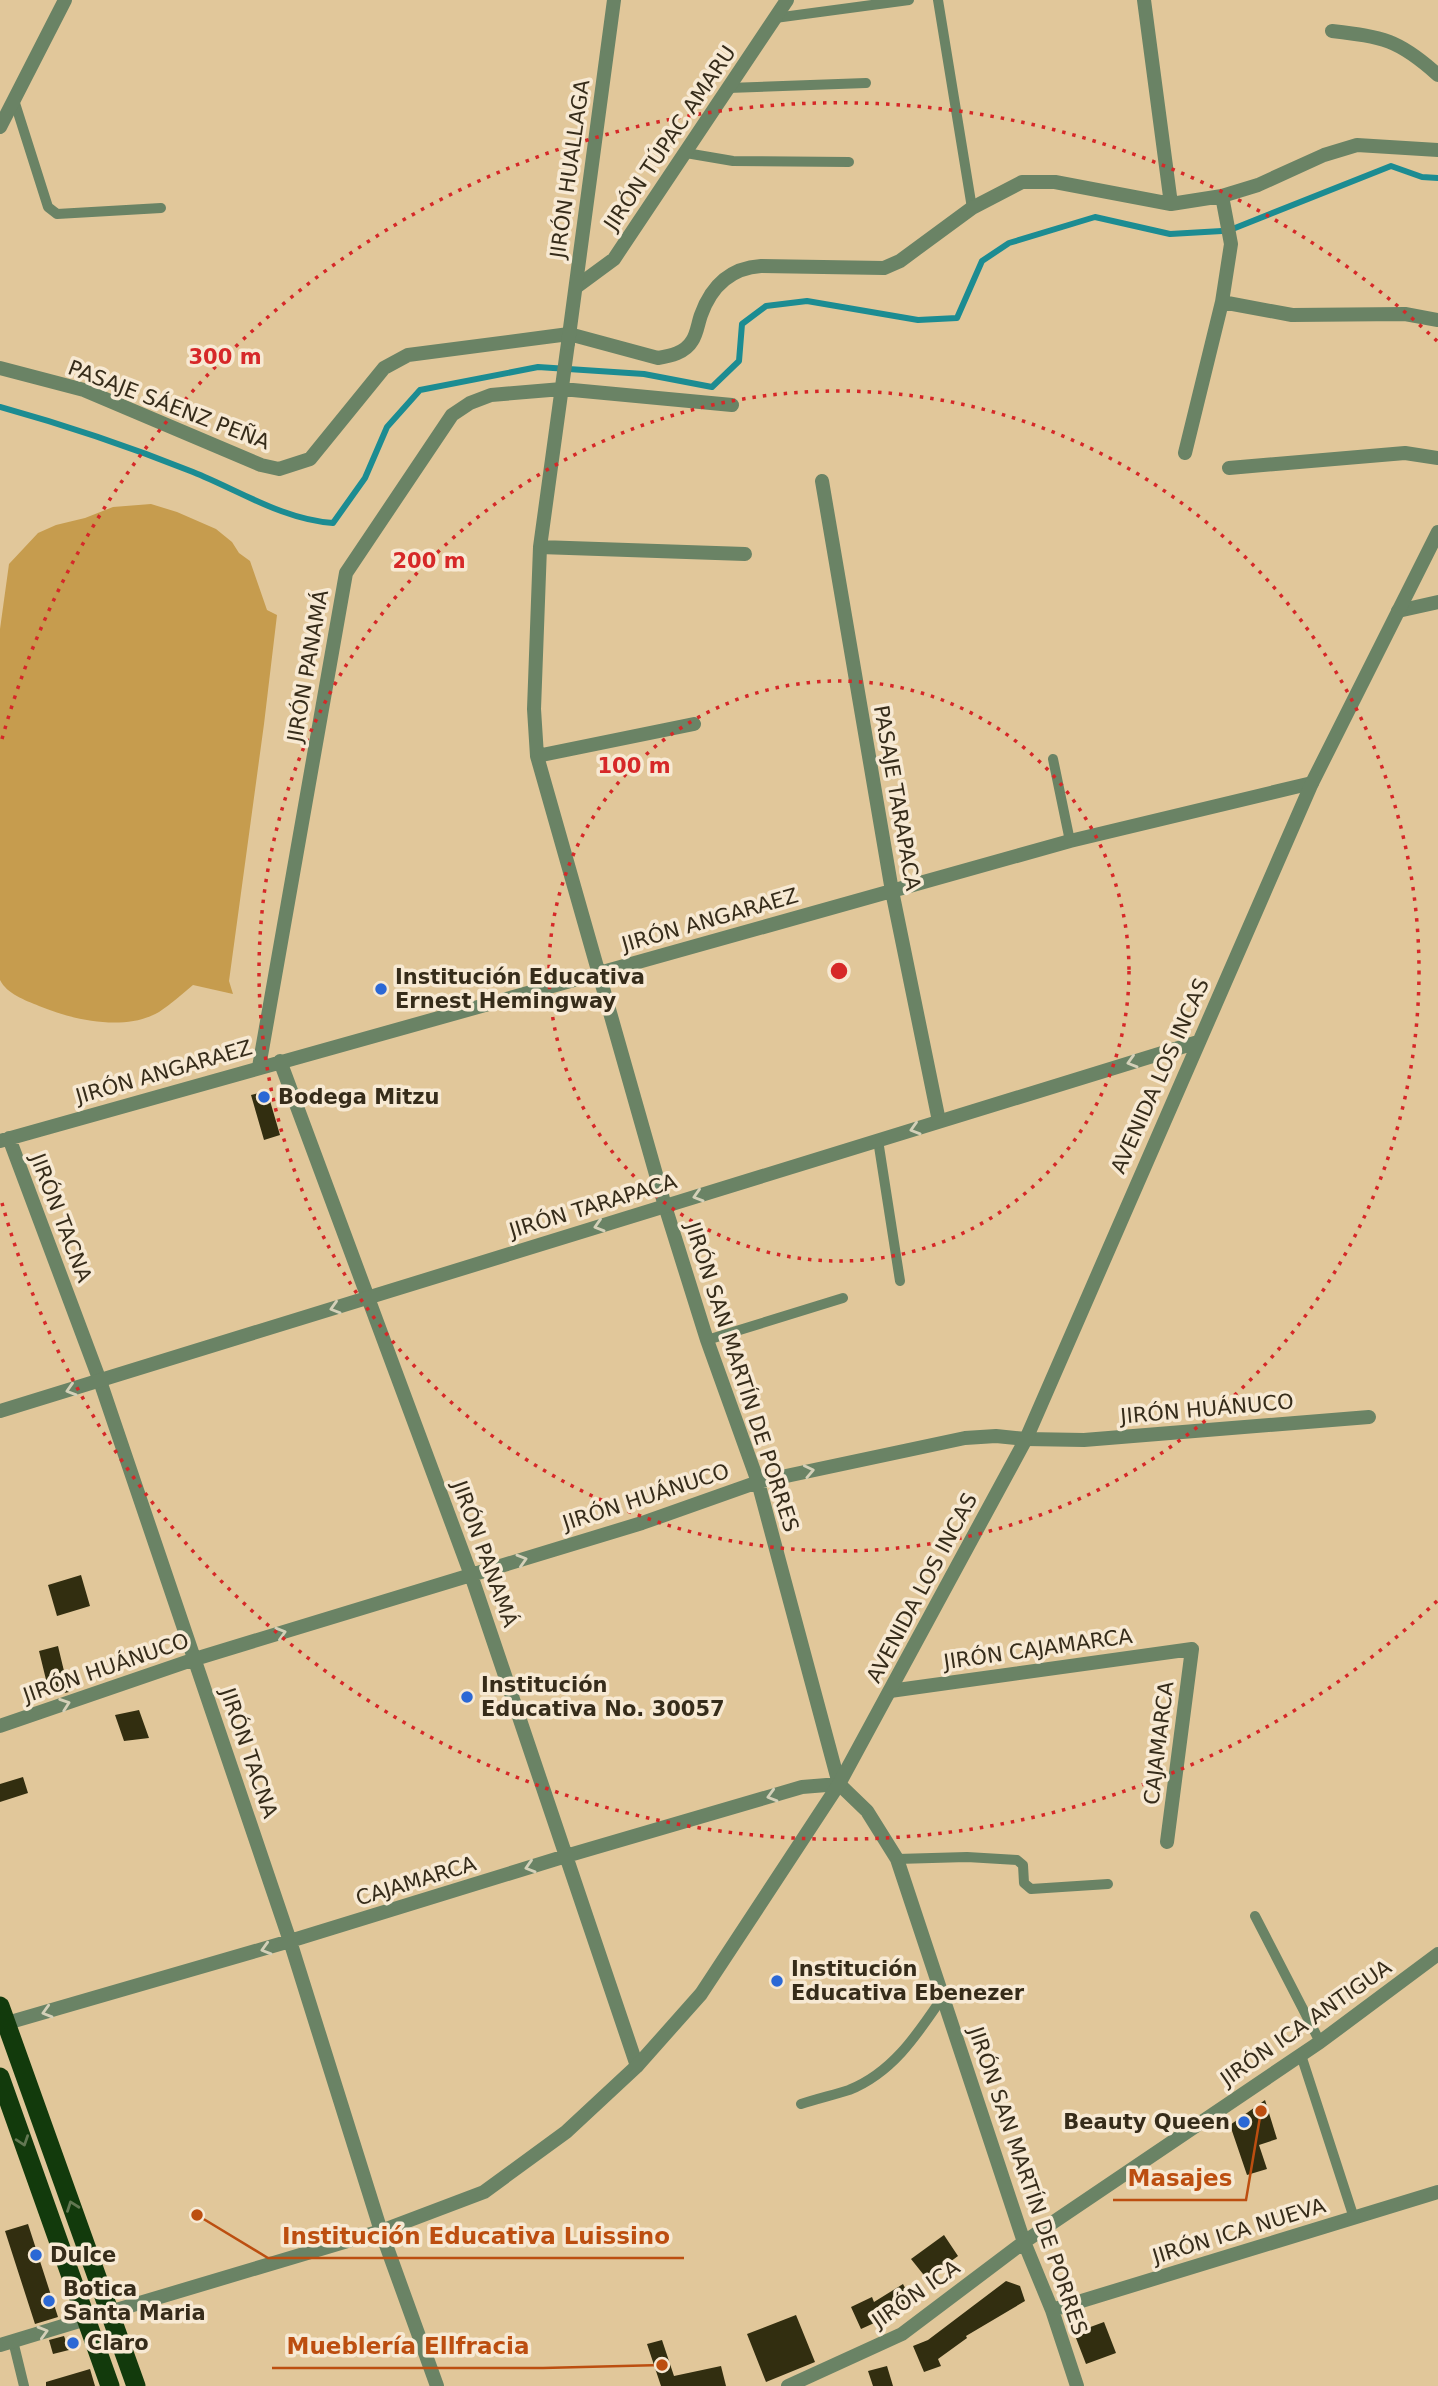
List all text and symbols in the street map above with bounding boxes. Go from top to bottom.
street label: JIRÓN TÚPAC AMARU [597,41,741,237]
street label: JIRÓN HUALLAGA [544,77,594,262]
text: 300 m [188,345,262,369]
street label: PASAJE SÁENZ PEÑA [65,354,275,455]
text: 200 m [392,549,466,573]
street label: JIRÓN PANAMÁ [281,587,333,746]
street label: PASAJE TARAPACA [869,703,925,893]
text: 100 m [597,754,671,778]
street label: JIRÓN ANGARAEZ [617,882,801,957]
centre of rings [827,959,851,983]
place label: Institución Educativa Ernest Hemingway [395,965,645,1013]
street label: AVENIDA LOS INCAS [1106,975,1214,1177]
marker: Institución Educativa Ernest Hemingway [373,981,389,997]
street label: JIRÓN ANGARAEZ [71,1034,255,1109]
one-way arrow [1127,1053,1139,1068]
place label: Bodega Mitzu [278,1085,440,1109]
marker: Bodega Mitzu [256,1089,272,1105]
one-way arrow [909,1120,921,1135]
street label: JIRÓN TACNA [25,1148,98,1286]
street label: JIRÓN TARAPACA [504,1168,680,1243]
one-way arrow [692,1188,704,1202]
street label: JIRÓN SAN MARTÍN DE PORRES [680,1217,804,1535]
one-way arrow [594,1218,606,1233]
one-way arrow [329,1299,341,1314]
one-way arrow [65,1381,77,1396]
street label: JIRÓN HUÁNUCO [1117,1388,1295,1429]
street label: JIRÓN HUÁNUCO [557,1458,732,1536]
one-way arrow [803,1465,815,1479]
street label: JIRÓN PANAMÁ [447,1475,524,1631]
street label: AVENIDA LOS INCAS [862,1489,982,1687]
one-way arrow [516,1553,528,1568]
street label: JIRÓN CAJAMARCA [940,1623,1134,1674]
street label: JIRÓN HUÁNUCO [18,1627,192,1708]
one-way arrow [275,1627,287,1642]
place label: Institución Educativa No. 30057 [481,1673,725,1721]
street label: CAJAMARCA [1140,1679,1179,1806]
street label: JIRÓN TACNA [215,1683,284,1822]
marker: Institución Educativa No. 30057 [459,1689,475,1705]
one-way arrow [58,1698,70,1712]
one-way arrow [766,1788,778,1802]
street label: CAJAMARCA [353,1851,480,1911]
one-way arrow [524,1859,537,1873]
one-way arrow [260,1940,272,1955]
street label: JIRÓN ICA ANTIGUA [1214,1954,1396,2092]
place label: Institución Educativa Ebenezer [791,1957,1025,2005]
marker: Institución Educativa Ebenezer [769,1973,785,1989]
one-way arrow [41,2003,53,2018]
street label: JIRÓN SAN MARTÍN DE PORRES [963,2022,1093,2338]
place label: Beauty Queen [1063,2110,1230,2134]
marker: Beauty Queen [1236,2114,1252,2130]
one-way arrow [15,2134,29,2146]
callout: Masajes [1113,2156,1246,2200]
text: Masajes [1128,2165,1232,2191]
street label: JIRÓN ICA NUEVA [1147,2192,1329,2269]
one-way arrow [66,2201,80,2213]
callout: Institución Educativa Luissino [268,2214,684,2258]
text: Institución Educativa Luissino [282,2223,670,2249]
place label: Dulce [50,2243,116,2267]
marker: Dulce [28,2247,44,2263]
street label: JIRÓN ICA [865,2254,965,2334]
place label: Botica Santa Maria [63,2277,206,2325]
marker: Botica Santa Maria [41,2293,57,2309]
callout: Mueblería Ellfracia [272,2324,543,2368]
one-way arrow [37,2325,49,2340]
place label: Claro [87,2331,149,2355]
text: Mueblería Ellfracia [287,2333,529,2359]
marker: Claro [65,2335,81,2351]

